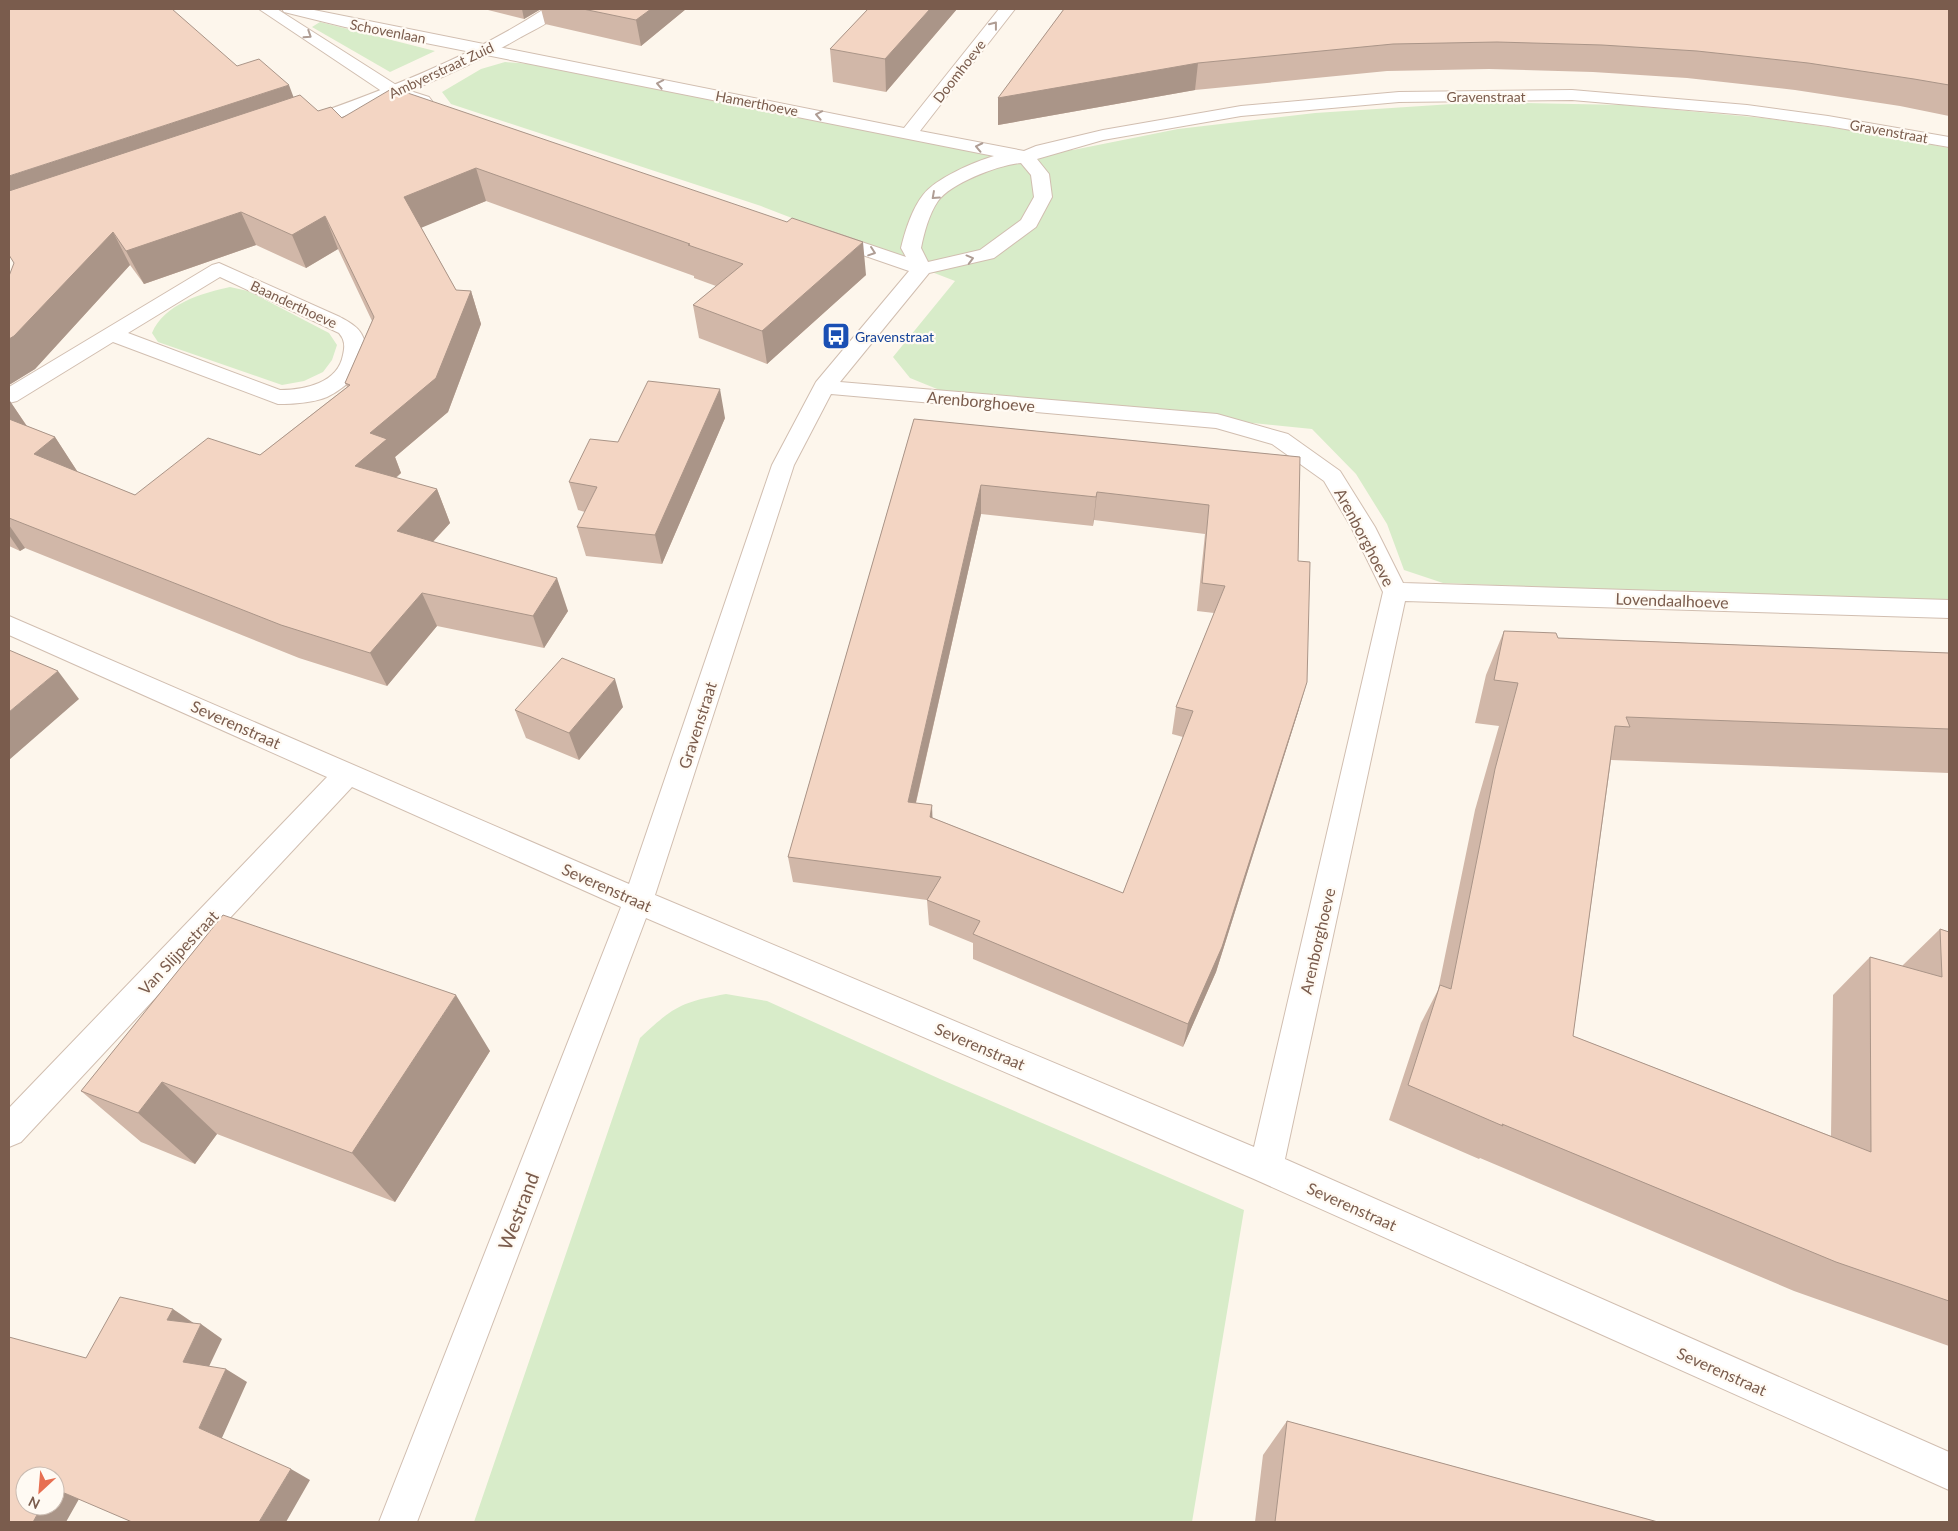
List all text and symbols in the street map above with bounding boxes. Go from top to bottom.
street label: Schovenlaan [349,15,427,47]
one-way arrow [989,22,998,31]
one-way arrow [303,29,312,39]
street label: Doomhoeve [929,36,989,106]
street label: Ambyerstraat Zuid [386,38,496,102]
one-way arrow [655,79,664,89]
street label: Hamerthoeve [714,87,800,119]
street label: Gravenstraat [1446,88,1526,105]
one-way arrow [815,110,824,120]
street label: Gravenstraat [1849,116,1929,146]
one-way arrow [974,142,983,153]
one-way arrow [932,190,941,199]
one-way arrow [868,246,876,256]
one-way arrow [965,254,974,264]
street label: Baanderthoeve [248,277,340,331]
bus stop icon: Gravenstraat [821,321,851,351]
place label: Gravenstraat [855,328,934,345]
street label: Arenborghoeve [926,387,1036,415]
street label: Arenborghoeve [1331,485,1399,589]
street label: Lovendaalhoeve [1615,589,1729,611]
street label: Gravenstraat [674,679,720,771]
street label: Severenstraat [188,696,284,752]
street label: Severenstraat [559,859,655,915]
street label: Arenborghoeve [1296,886,1338,996]
street label: Van Slijpestraat [134,906,222,998]
street label: Severenstraat [932,1018,1028,1074]
street label: Westrand [493,1169,543,1253]
street label: Severenstraat [1304,1178,1400,1234]
street label: Severenstraat [1674,1343,1770,1399]
north arrow [15,1466,65,1516]
text: N [26,1493,43,1513]

